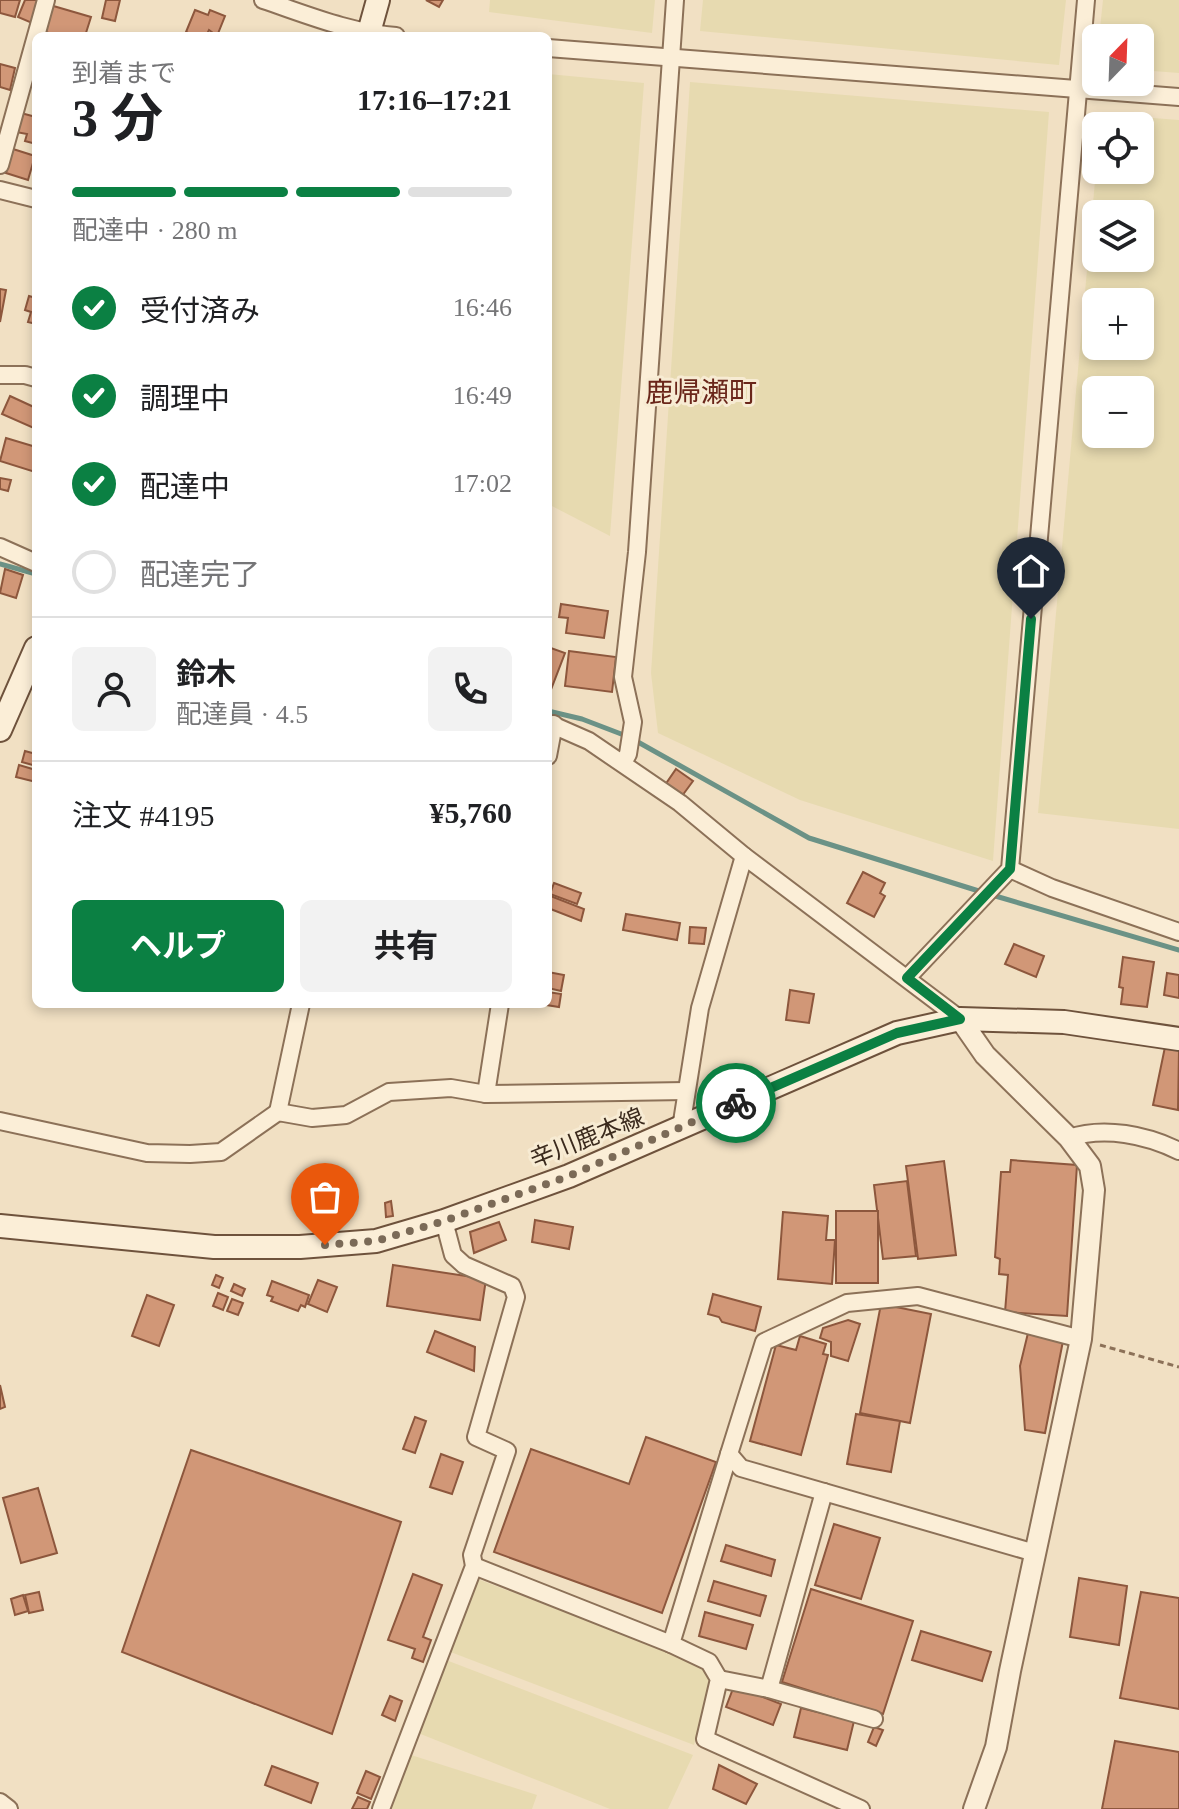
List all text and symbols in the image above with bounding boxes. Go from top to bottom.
north arrow [1082,24,1154,96]
map controls [1082,24,1154,448]
text: 到着まで [72,59,176,88]
text: 17:16–17:21 [357,83,512,116]
text: 3 分 [72,90,163,147]
button: locate [1082,112,1154,184]
button: layers [1082,200,1154,272]
text: 配達中 · 280 m [72,216,237,245]
icon: check [72,286,116,330]
button: + [1082,288,1154,360]
text: 16:46 [453,293,512,322]
text: 受付済み [140,294,260,327]
icon: check [72,374,116,418]
button: − [1082,376,1154,448]
district label: 鹿帰瀬町 [645,377,757,408]
text: 16:49 [453,381,512,410]
text: 調理中 [140,382,230,415]
icon: check [72,462,116,506]
text: 17:02 [453,469,512,498]
text: 配達中 [140,470,230,503]
pin [997,537,1065,619]
icon: home [1009,549,1053,593]
text: 配達完了 [140,558,260,591]
button: person [72,647,156,731]
button: phone [428,647,512,731]
text: 鈴木 [176,657,236,690]
text: 配達員 · 4.5 [176,700,308,729]
text: ¥5,760 [430,796,512,829]
text: 注文 #4195 [72,799,215,832]
button: ヘルプ [72,900,284,992]
button: 共有 [300,900,512,992]
courier [696,1063,776,1143]
icon: bike [714,1081,758,1125]
street label: 辛川鹿本線 [526,1103,648,1173]
pin [291,1163,359,1245]
icon: bag [303,1175,347,1219]

